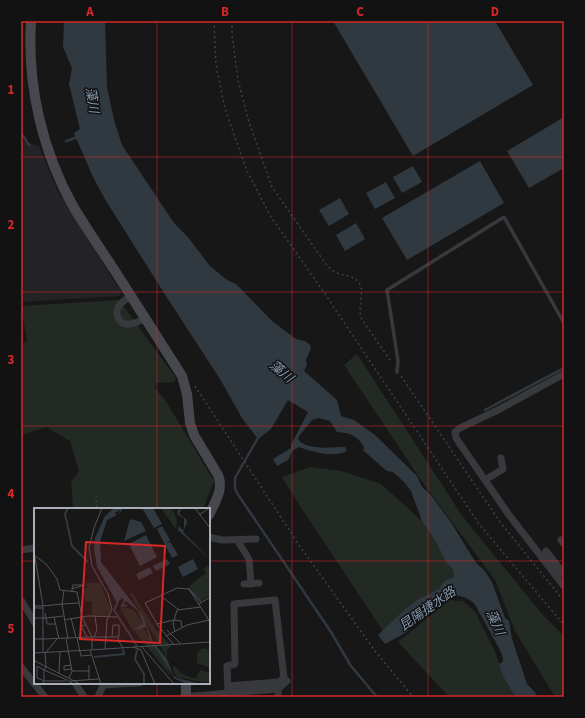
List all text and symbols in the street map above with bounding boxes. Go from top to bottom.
text: A [85,3,94,21]
text: B [221,3,229,21]
text: C [356,3,364,21]
text: D [491,3,499,21]
text: 1 [8,81,15,99]
water label: 藻川 [81,86,103,116]
text: 2 [8,216,15,234]
text: 3 [8,351,15,369]
water label: 藻川 [266,357,299,388]
text: 4 [8,485,15,503]
inset map [34,508,210,684]
water label: 昆陽捷水路 [396,582,460,635]
water label: 藻川 [482,607,509,640]
text: 5 [8,620,15,638]

